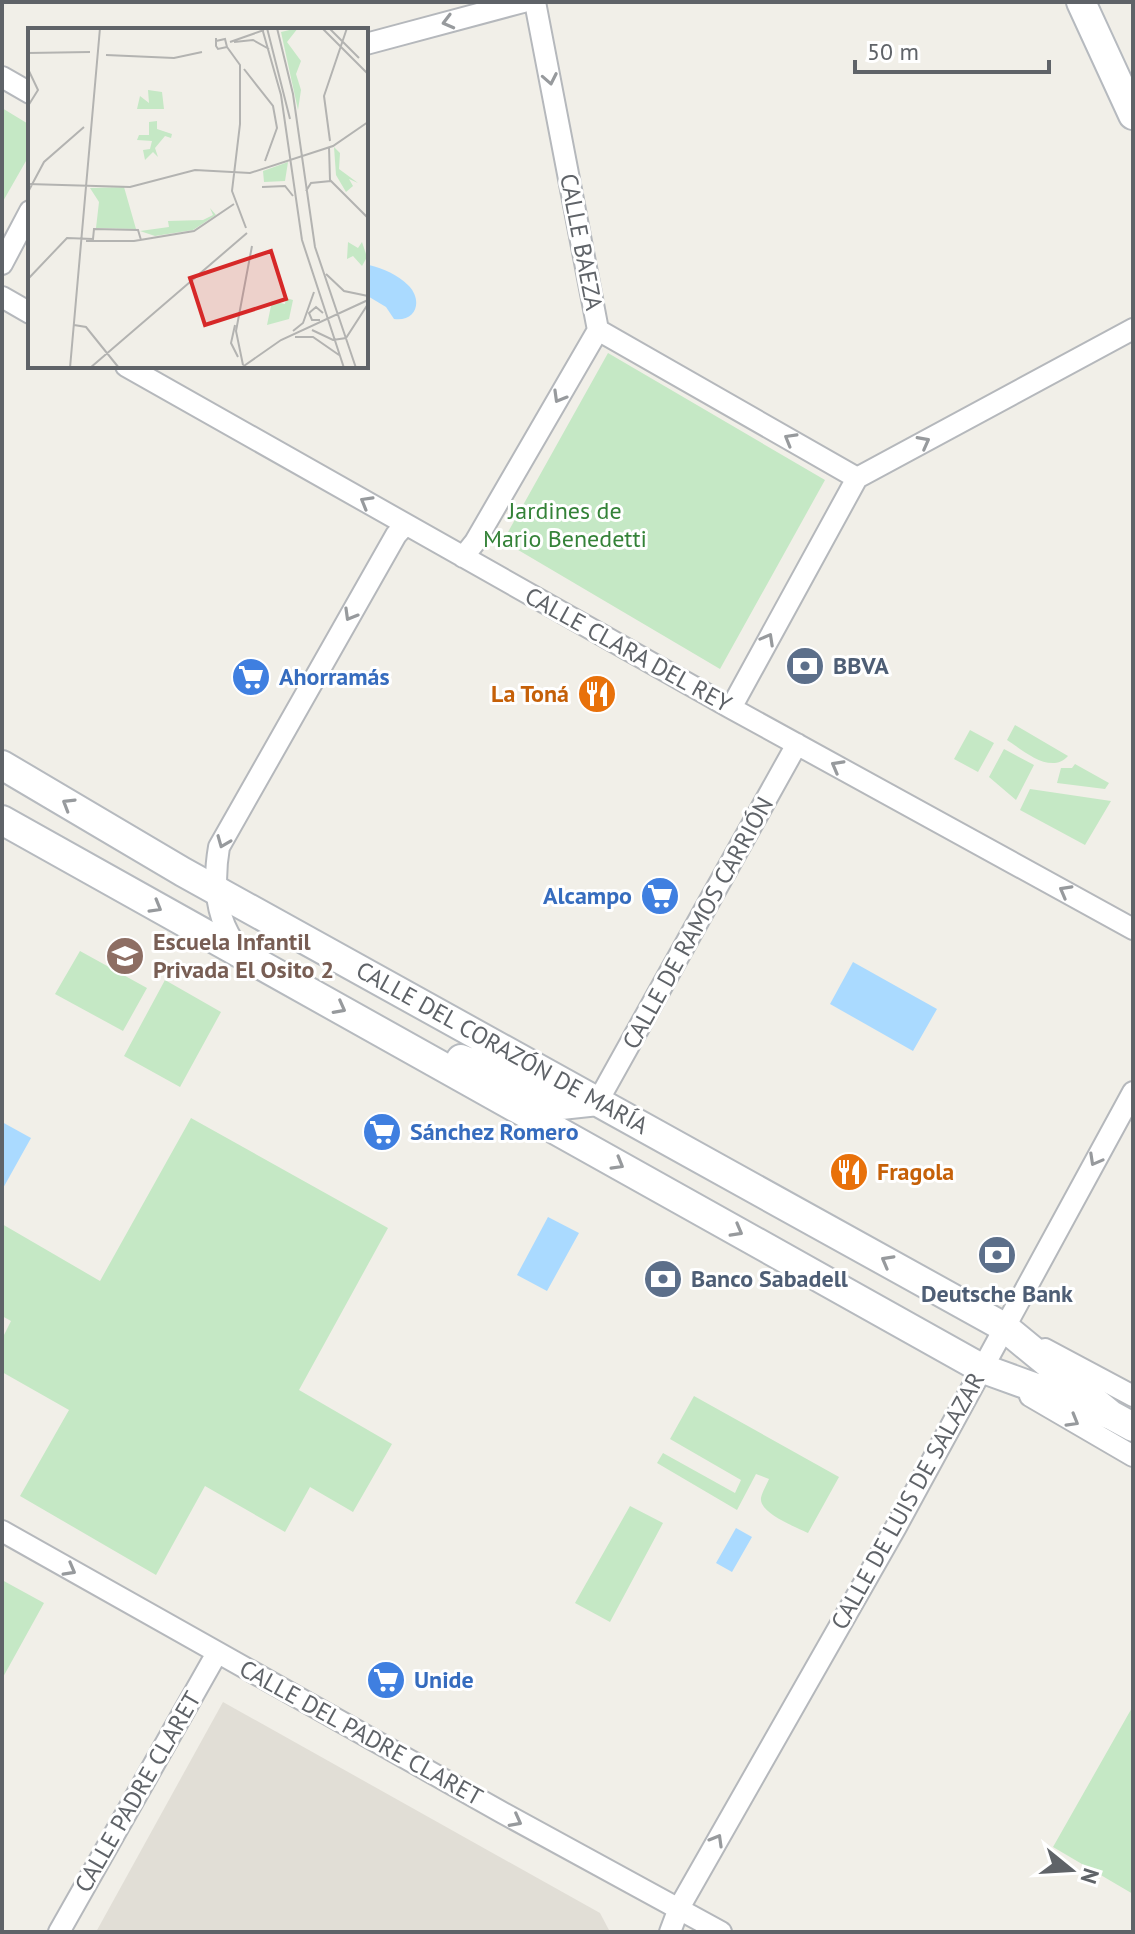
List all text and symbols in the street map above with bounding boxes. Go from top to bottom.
one-way arrow [441,12,455,29]
scale bar [855,24,1049,74]
inset map [28,28,368,368]
text: 50 m [867,36,919,67]
one-way arrow [541,71,558,85]
street label: CALLE BAEZA [553,171,610,313]
one-way arrow [553,388,569,403]
one-way arrow [783,434,798,449]
one-way arrow [916,436,930,452]
park label: Jardines de Mario Benedetti [483,495,647,554]
one-way arrow [360,496,374,512]
street label: CALLE CLARA DEL REY [519,580,738,720]
one-way arrow [344,606,360,621]
one-way arrow [759,633,774,647]
bank icon: BBVA [784,645,826,687]
place label: BBVA [833,650,889,681]
supermarket icon: Ahorramás [230,656,272,698]
place label: Ahorramás [279,661,390,692]
restaurant icon: La Toná [576,673,618,715]
place label: La Toná [491,678,569,709]
one-way arrow [831,760,846,776]
street label: CALLE DE RAMOS CARRIÓN [615,791,780,1054]
one-way arrow [62,798,77,814]
one-way arrow [216,833,232,848]
supermarket icon: Alcampo [639,875,681,917]
place label: Alcampo [543,880,632,911]
one-way arrow [1059,885,1073,901]
one-way arrow [147,897,162,913]
place label: Escuela Infantil Privada El Osito 2 [153,926,334,985]
school or university icon: Escuela Infantil Privada El Osito 2 [104,935,146,977]
street label: CALLE DEL CORAZÓN DE MARÍA [351,954,654,1141]
one-way arrow [331,998,346,1014]
supermarket icon: Sánchez Romero [361,1111,403,1153]
place label: Sánchez Romero [410,1116,579,1147]
restaurant icon: Fragola [828,1151,870,1193]
one-way arrow [1089,1152,1105,1166]
one-way arrow [609,1154,624,1170]
place label: Fragola [877,1156,954,1187]
one-way arrow [728,1221,742,1237]
bank icon: Deutsche Bank [976,1234,1018,1276]
one-way arrow [881,1256,895,1271]
bank icon: Banco Sabadell [642,1258,684,1300]
place label: Banco Sabadell [691,1263,849,1294]
place label: Deutsche Bank [921,1278,1073,1309]
street label: CALLE DE LUIS DE SALAZAR [824,1367,991,1635]
one-way arrow [1064,1411,1079,1427]
one-way arrow [61,1560,76,1576]
street label: CALLE DEL PADRE CLARET [234,1653,488,1812]
supermarket icon: Unide [365,1659,407,1701]
place label: Unide [414,1664,474,1695]
street label: CALLE PADRE CLARET [67,1686,208,1898]
one-way arrow [508,1811,523,1826]
north arrow [1031,1830,1111,1910]
one-way arrow [707,1835,723,1849]
text: N [1074,1865,1106,1887]

